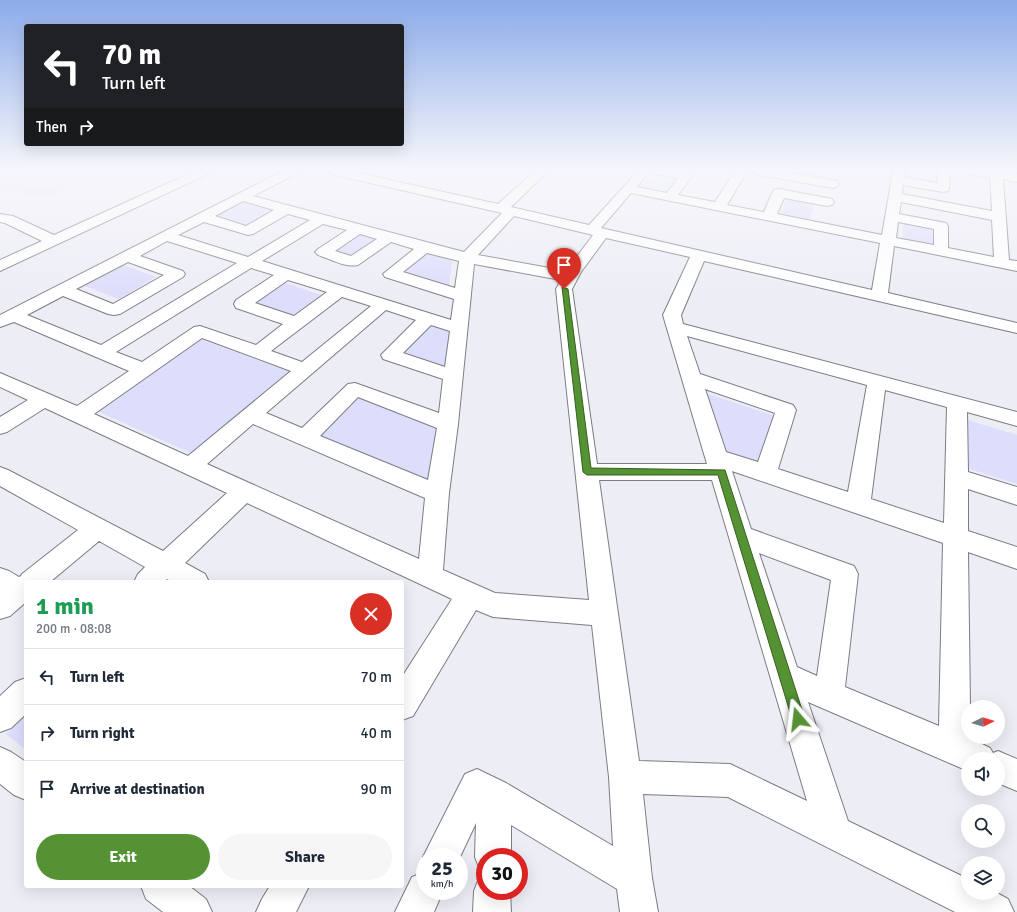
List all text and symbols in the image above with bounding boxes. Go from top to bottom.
text: 70 m [102,38,161,72]
icon: left [36,40,88,92]
text: Turn left [102,72,165,94]
icon: right [75,116,97,138]
text: Then [36,118,67,136]
pin [547,248,581,289]
icon: arrive [553,254,575,276]
text: 1 min [36,591,94,621]
button: close [350,593,392,635]
text: 200 m · 08:08 [36,621,112,637]
icon: left [36,666,58,688]
text: Turn left [70,668,124,686]
text: 70 m [361,668,392,686]
position arrow [777,698,819,740]
north arrow [961,700,1005,744]
map controls [961,700,1005,900]
icon: right [36,722,58,744]
text: Turn right [70,724,135,742]
text: 40 m [361,724,392,742]
button: sound [961,752,1005,796]
icon: arrive [36,778,58,800]
text: Arrive at destination [70,780,205,798]
text: 90 m [361,780,392,798]
button: search [961,804,1005,848]
button: Exit [36,834,210,880]
button: Share [218,834,392,880]
speed limit sign: 30 [476,848,528,900]
text: 25 [431,856,453,881]
button: layers [961,856,1005,900]
text: km/h [431,878,453,890]

